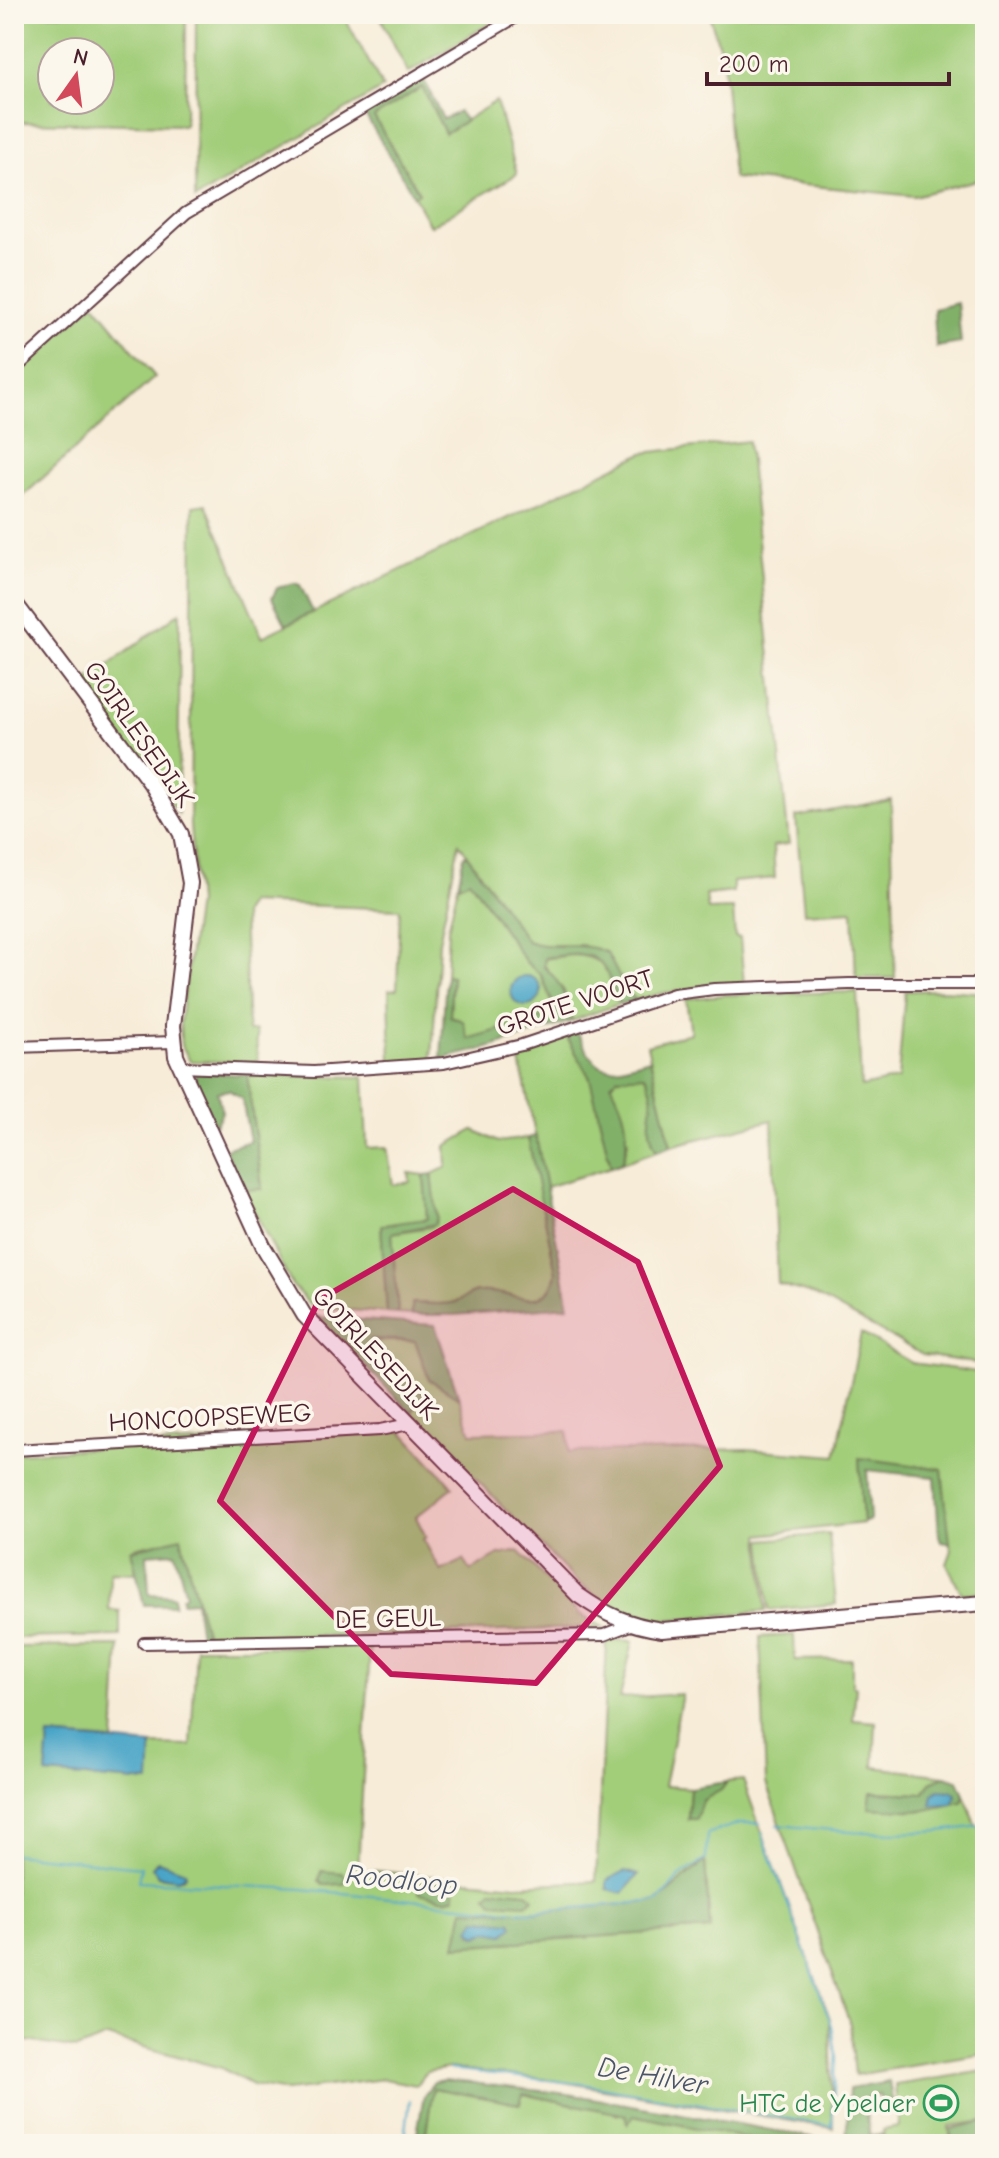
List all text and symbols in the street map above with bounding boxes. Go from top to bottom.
north arrow [36,36,116,116]
scale bar [707,36,949,86]
text: N [70,43,91,72]
text: 200 m [719,50,789,78]
street label: GOIRLESEDIJK [78,656,201,814]
street label: GROTE VOORT [493,963,658,1042]
street label: GOIRLESEDIJK [306,1281,445,1427]
street label: HONCOOPSEWEG [108,1398,312,1438]
street label: DE GEUL [335,1603,441,1635]
water label: Roodloop [345,1858,459,1902]
water label: De Hilver [596,2051,712,2102]
sports icon: HTC de Ypelaer [922,2084,960,2122]
place label: HTC de Ypelaer [739,2089,916,2119]

